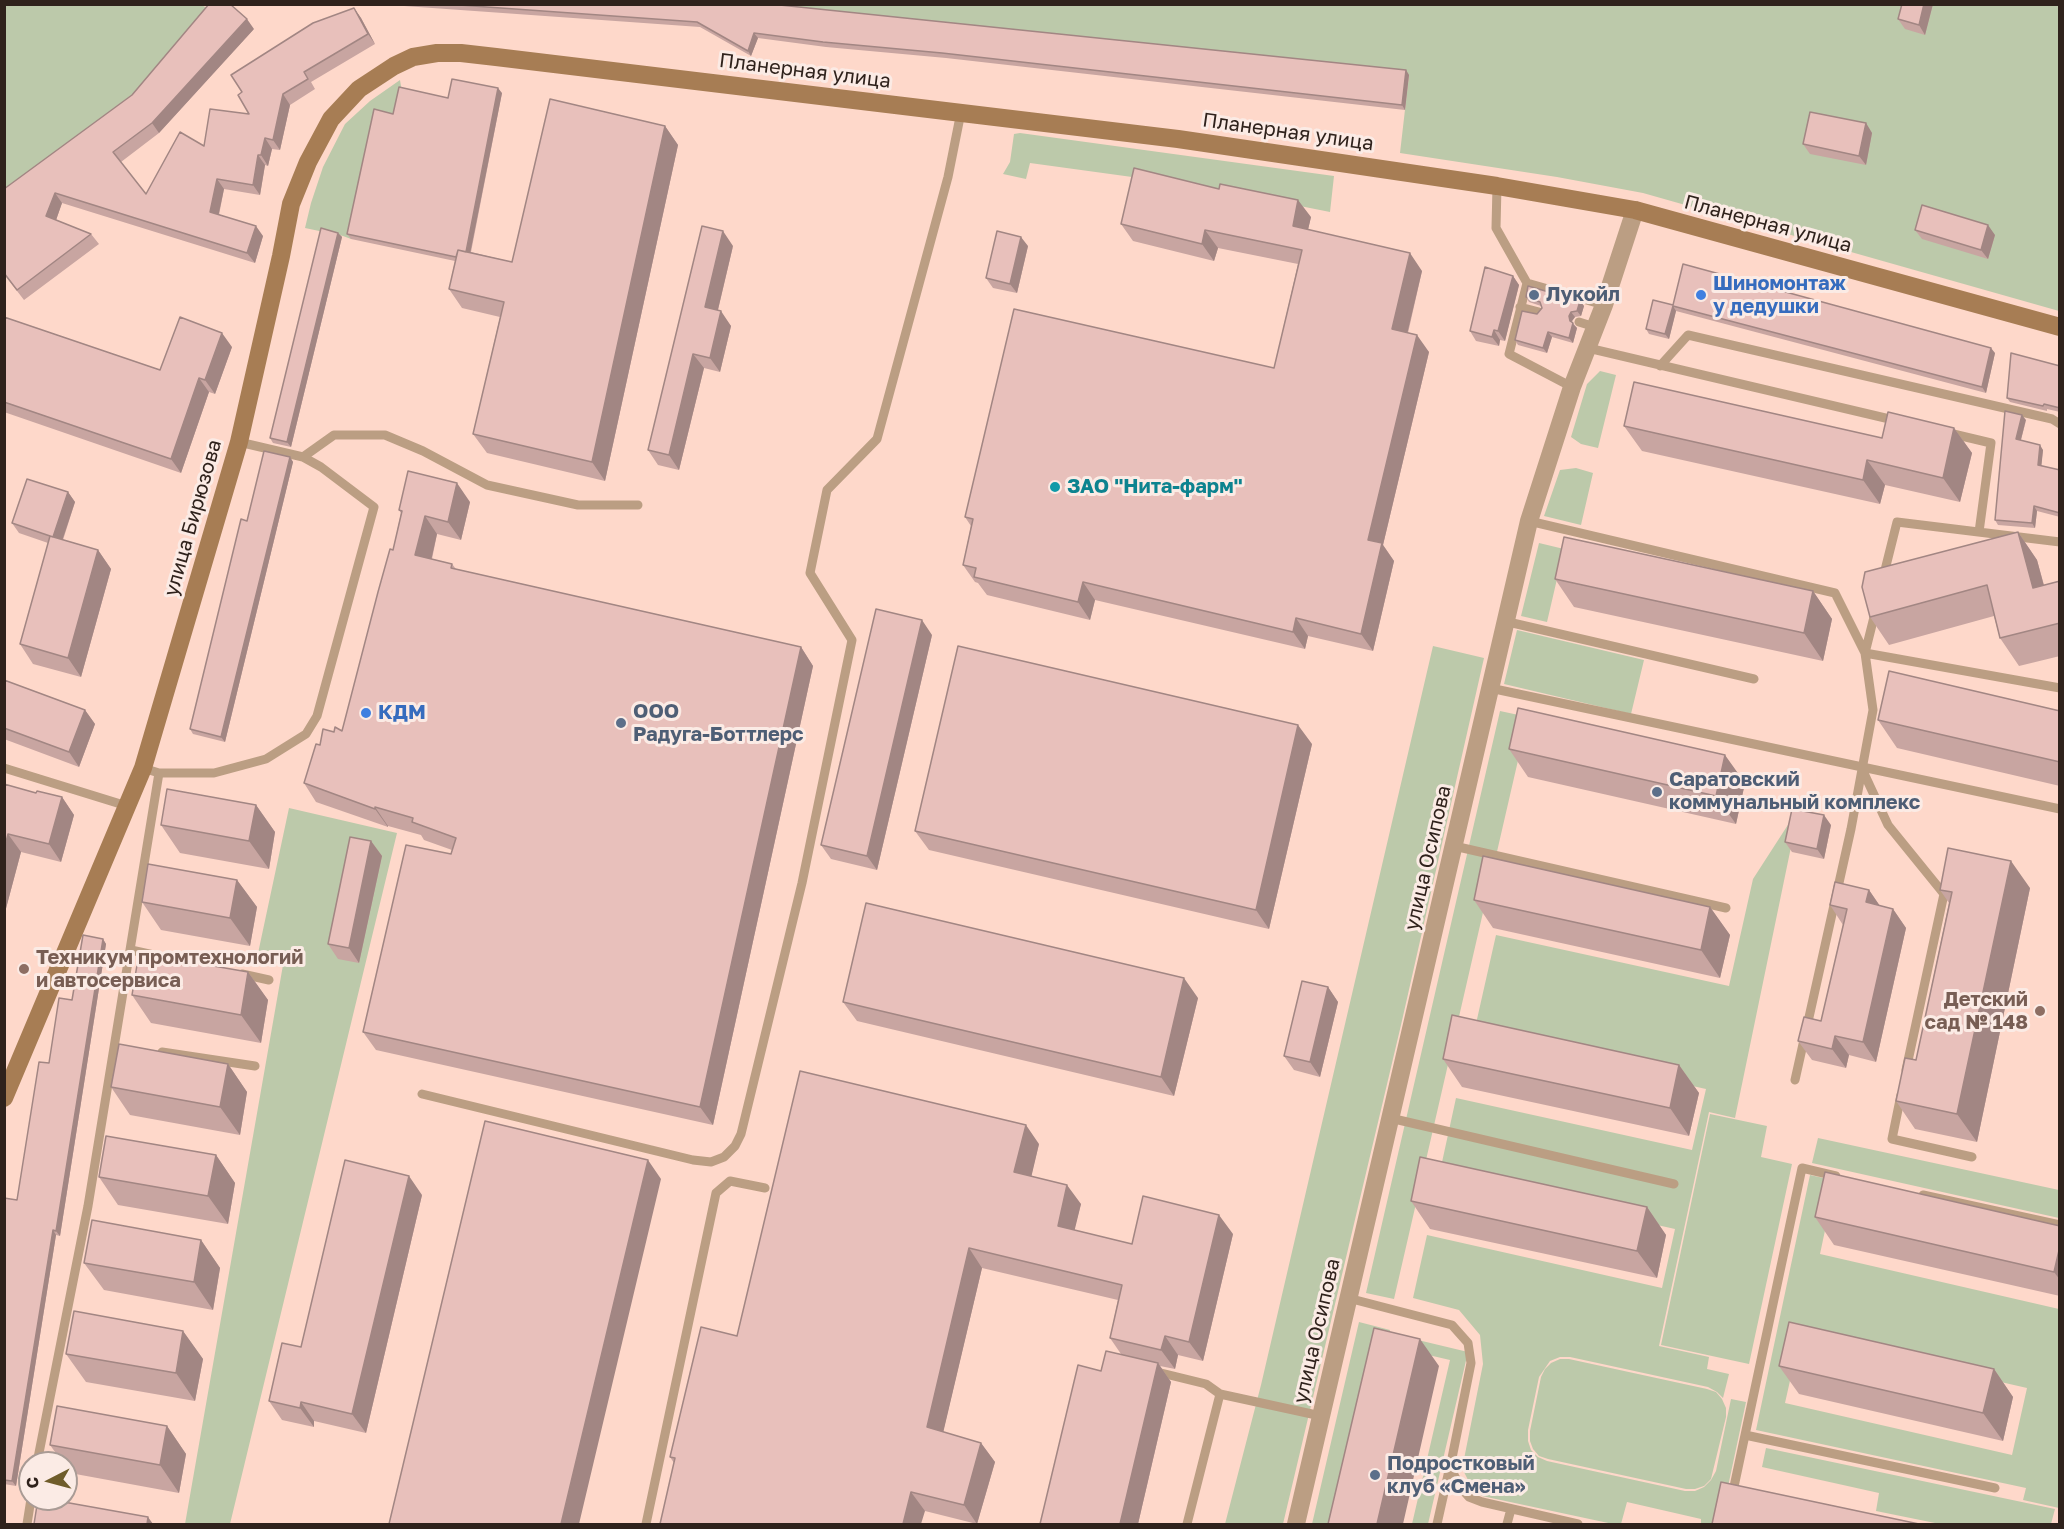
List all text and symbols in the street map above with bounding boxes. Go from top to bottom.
street label: Планерная улица [718,49,892,93]
street label: Планерная улица [1201,108,1375,156]
street label: Планерная улица [1682,190,1854,258]
place label: Шиномонтаж у дедушки [1713,272,1846,319]
place label: Лукойл [1546,283,1620,307]
marker: Лукойл [1527,288,1541,302]
marker: Шиномонтаж у дедушки [1694,288,1708,302]
street label: улица Бирюзова [159,437,227,599]
place label: ЗАО "Нита-фарм" [1067,475,1243,499]
marker: ЗАО "Нита-фарм" [1048,480,1062,494]
place label: ООО Радуга-Боттлерс [633,700,804,747]
place label: КДМ [378,701,426,725]
marker: КДМ [359,706,373,720]
marker: ООО Радуга-Боттлерс [614,716,628,730]
place label: Саратовский коммунальный комплекс [1669,768,1920,815]
street label: улица Осипова [1400,783,1456,933]
marker: Саратовский коммунальный комплекс [1650,785,1664,799]
place label: Техникум промтехнологий и автосервиса [36,946,303,993]
marker: Техникум промтехнологий и автосервиса [17,962,31,976]
place label: Детский сад № 148 [1925,988,2028,1035]
marker: Детский сад № 148 [2033,1004,2047,1018]
street label: улица Осипова [1289,1256,1345,1406]
north arrow [18,1451,78,1511]
place label: Подростковый клуб «Смена» [1387,1452,1535,1499]
marker: Подростковый клуб «Смена» [1368,1468,1382,1482]
text: С [22,1476,43,1489]

